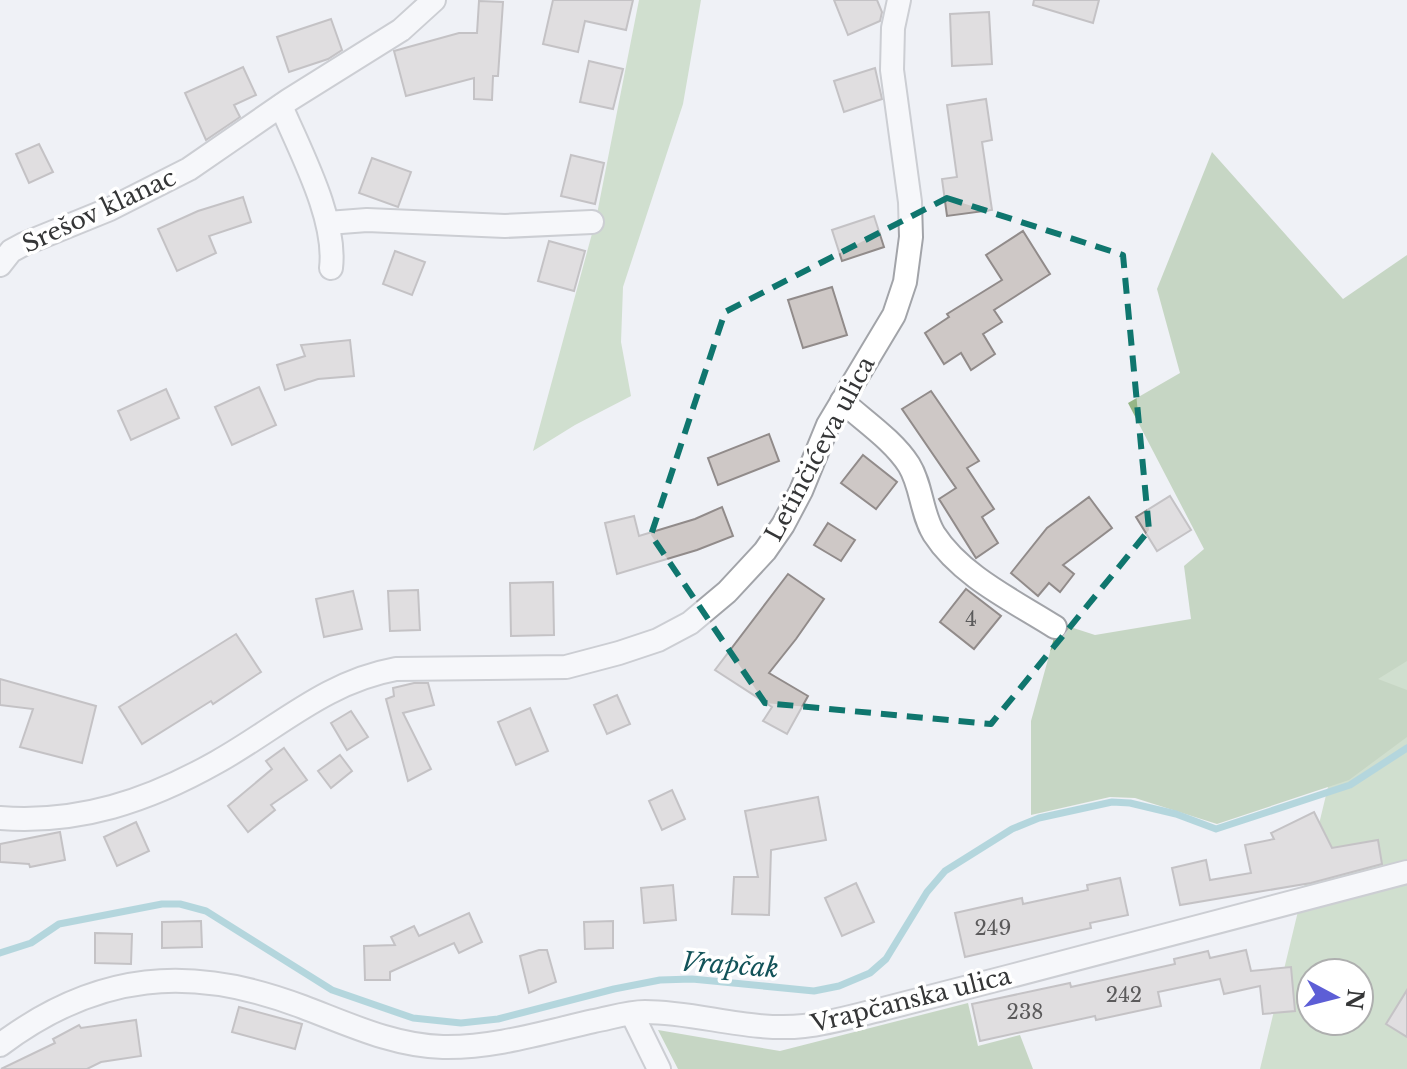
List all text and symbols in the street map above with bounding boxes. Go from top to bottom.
street label: Srešov klanac [17,162,180,259]
street label: Letinčićeva ulica [759,351,881,546]
house number: 4 [965,607,977,631]
house number: 249 [975,916,1011,940]
water label: Vrapčak [680,946,780,984]
north arrow [1295,957,1375,1037]
street label: Vrapčanska ulica [807,960,1014,1039]
house number: 242 [1106,983,1142,1007]
text: N [1340,987,1369,1012]
house number: 238 [1007,1000,1043,1024]

